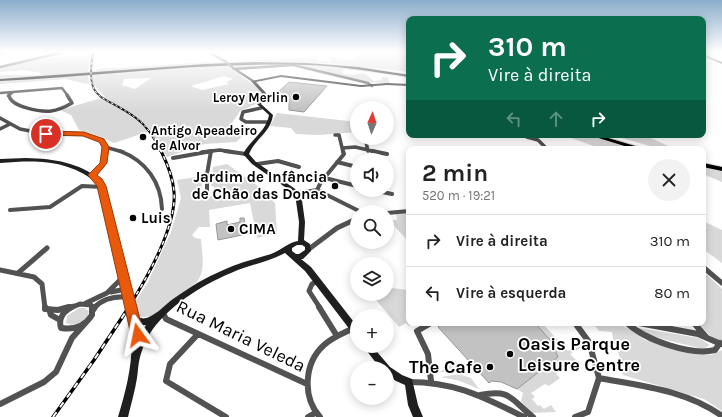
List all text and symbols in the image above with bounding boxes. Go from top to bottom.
text: 310 m [488,30,567,63]
icon: right [422,32,474,84]
text: Vire à direita [488,64,592,86]
place label: Leroy Merlin [213,90,288,105]
marker: Leroy Merlin [291,92,301,102]
north arrow [350,101,394,145]
map controls [350,101,394,405]
icon: left [503,108,525,130]
icon: ahead [545,108,567,130]
icon: right [587,108,609,130]
pin [29,117,63,151]
icon: arrive [35,123,57,145]
place label: Antigo Apeadeiro de Alvor [151,123,257,153]
marker: Antigo Apeadeiro de Alvor [138,132,148,142]
button: sound [350,153,394,197]
text: 2 min [422,159,488,187]
button: close [648,159,690,201]
place label: Jardim de Infância de Chão das Donas [192,168,327,203]
marker: Jardim de Infância de Chão das Donas [330,181,340,191]
text: 520 m · 19:21 [422,188,495,203]
button: search [350,205,394,249]
place label: Luis [141,209,171,227]
marker: Luis [128,213,138,223]
place label: CIMA [239,220,276,238]
marker: CIMA [226,224,236,234]
icon: right [422,230,444,252]
text: Vire à direita [456,232,548,250]
text: 310 m [650,232,690,250]
button: layers [350,257,394,301]
icon: left [422,282,444,304]
text: Vire à esquerda [456,284,566,302]
text: 80 m [654,284,690,302]
street label: Rua Maria Veleda [173,295,309,377]
button: + [350,309,394,353]
position arrow [117,314,159,356]
place label: Oasis Parque Leisure Centre [518,333,640,376]
marker: Oasis Parque Leisure Centre [505,349,515,359]
place label: The Cafe [409,356,482,378]
button: − [350,361,394,405]
marker: The Cafe [485,362,495,372]

